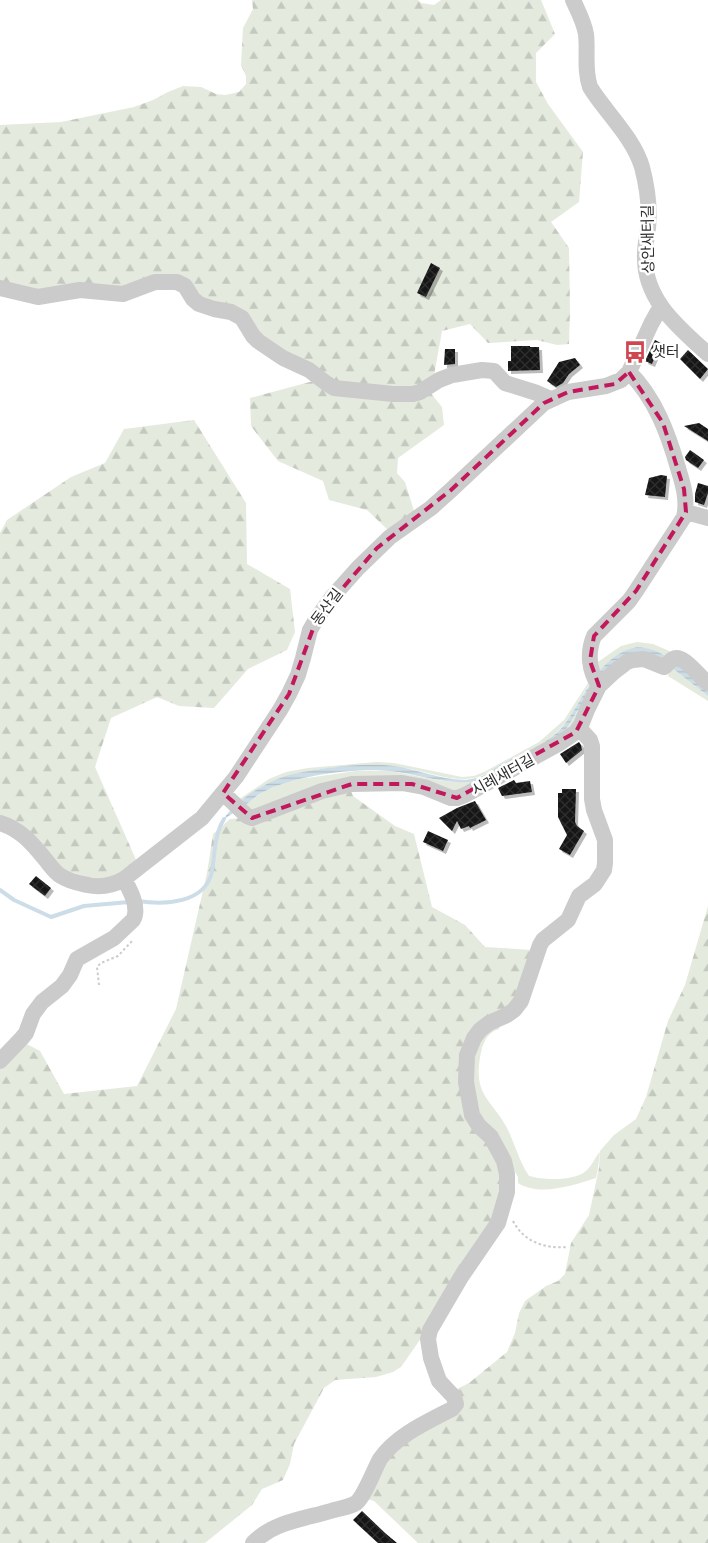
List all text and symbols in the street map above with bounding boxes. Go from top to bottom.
street label: 상안새터길 [637,204,658,274]
bus stop icon: 샛터 [622,339,648,365]
place label: 샛터 [652,342,680,361]
street label: 동산길 [307,584,347,629]
street label: 시례새터길 [468,750,538,800]

